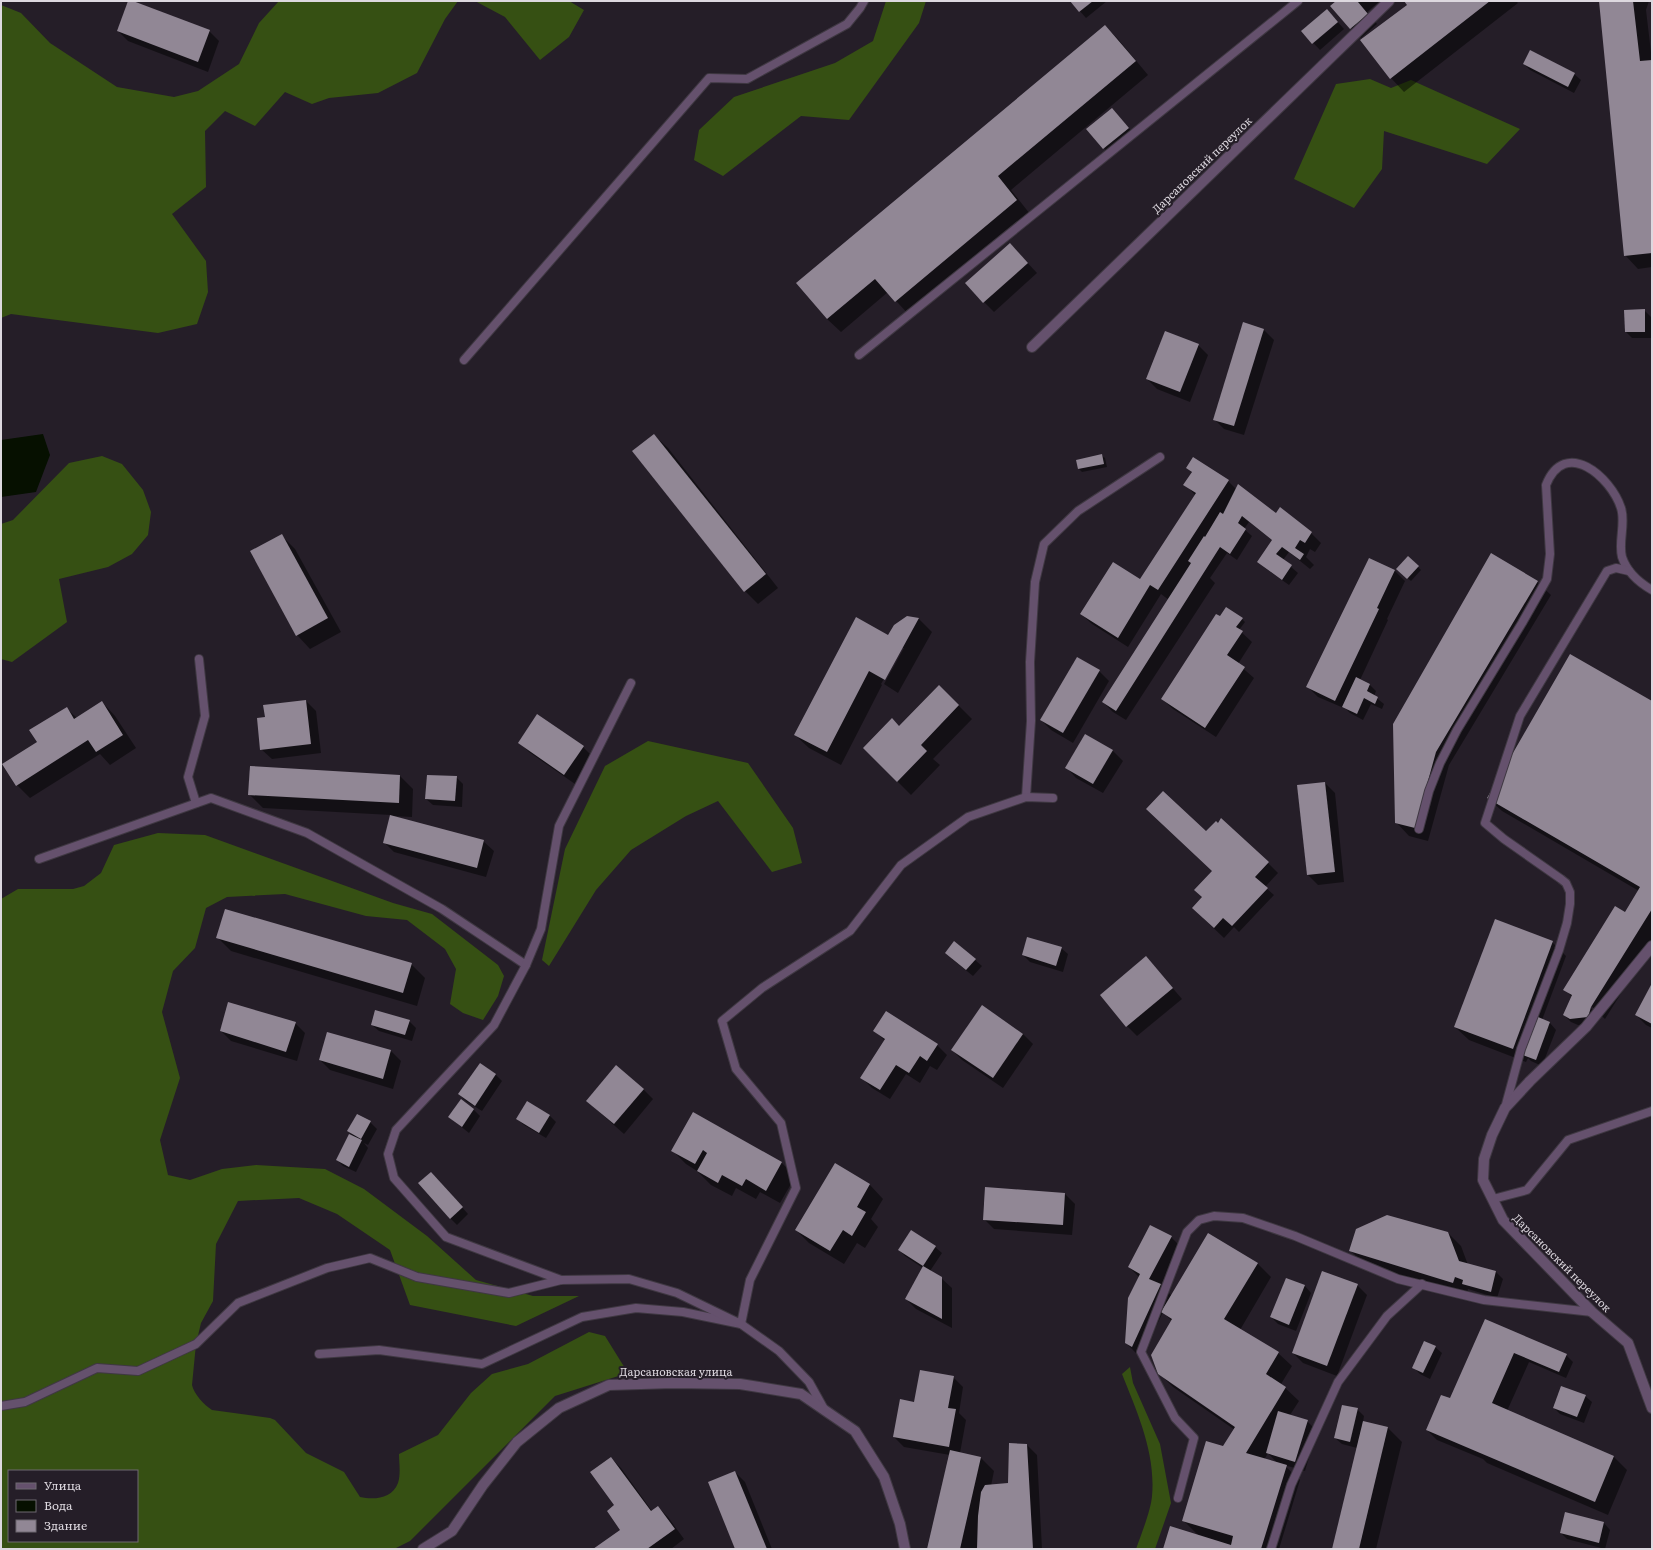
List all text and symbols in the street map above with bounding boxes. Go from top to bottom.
street label: Дарсановский переулок [1148,112,1255,216]
street label: Дарсановский переулок [1510,1210,1616,1315]
street label: Дарсановская улица [620,1363,732,1379]
legend [8,1470,138,1542]
text: Улица [44,1476,82,1494]
text: Вода [44,1496,73,1514]
text: Здание [44,1516,87,1534]

